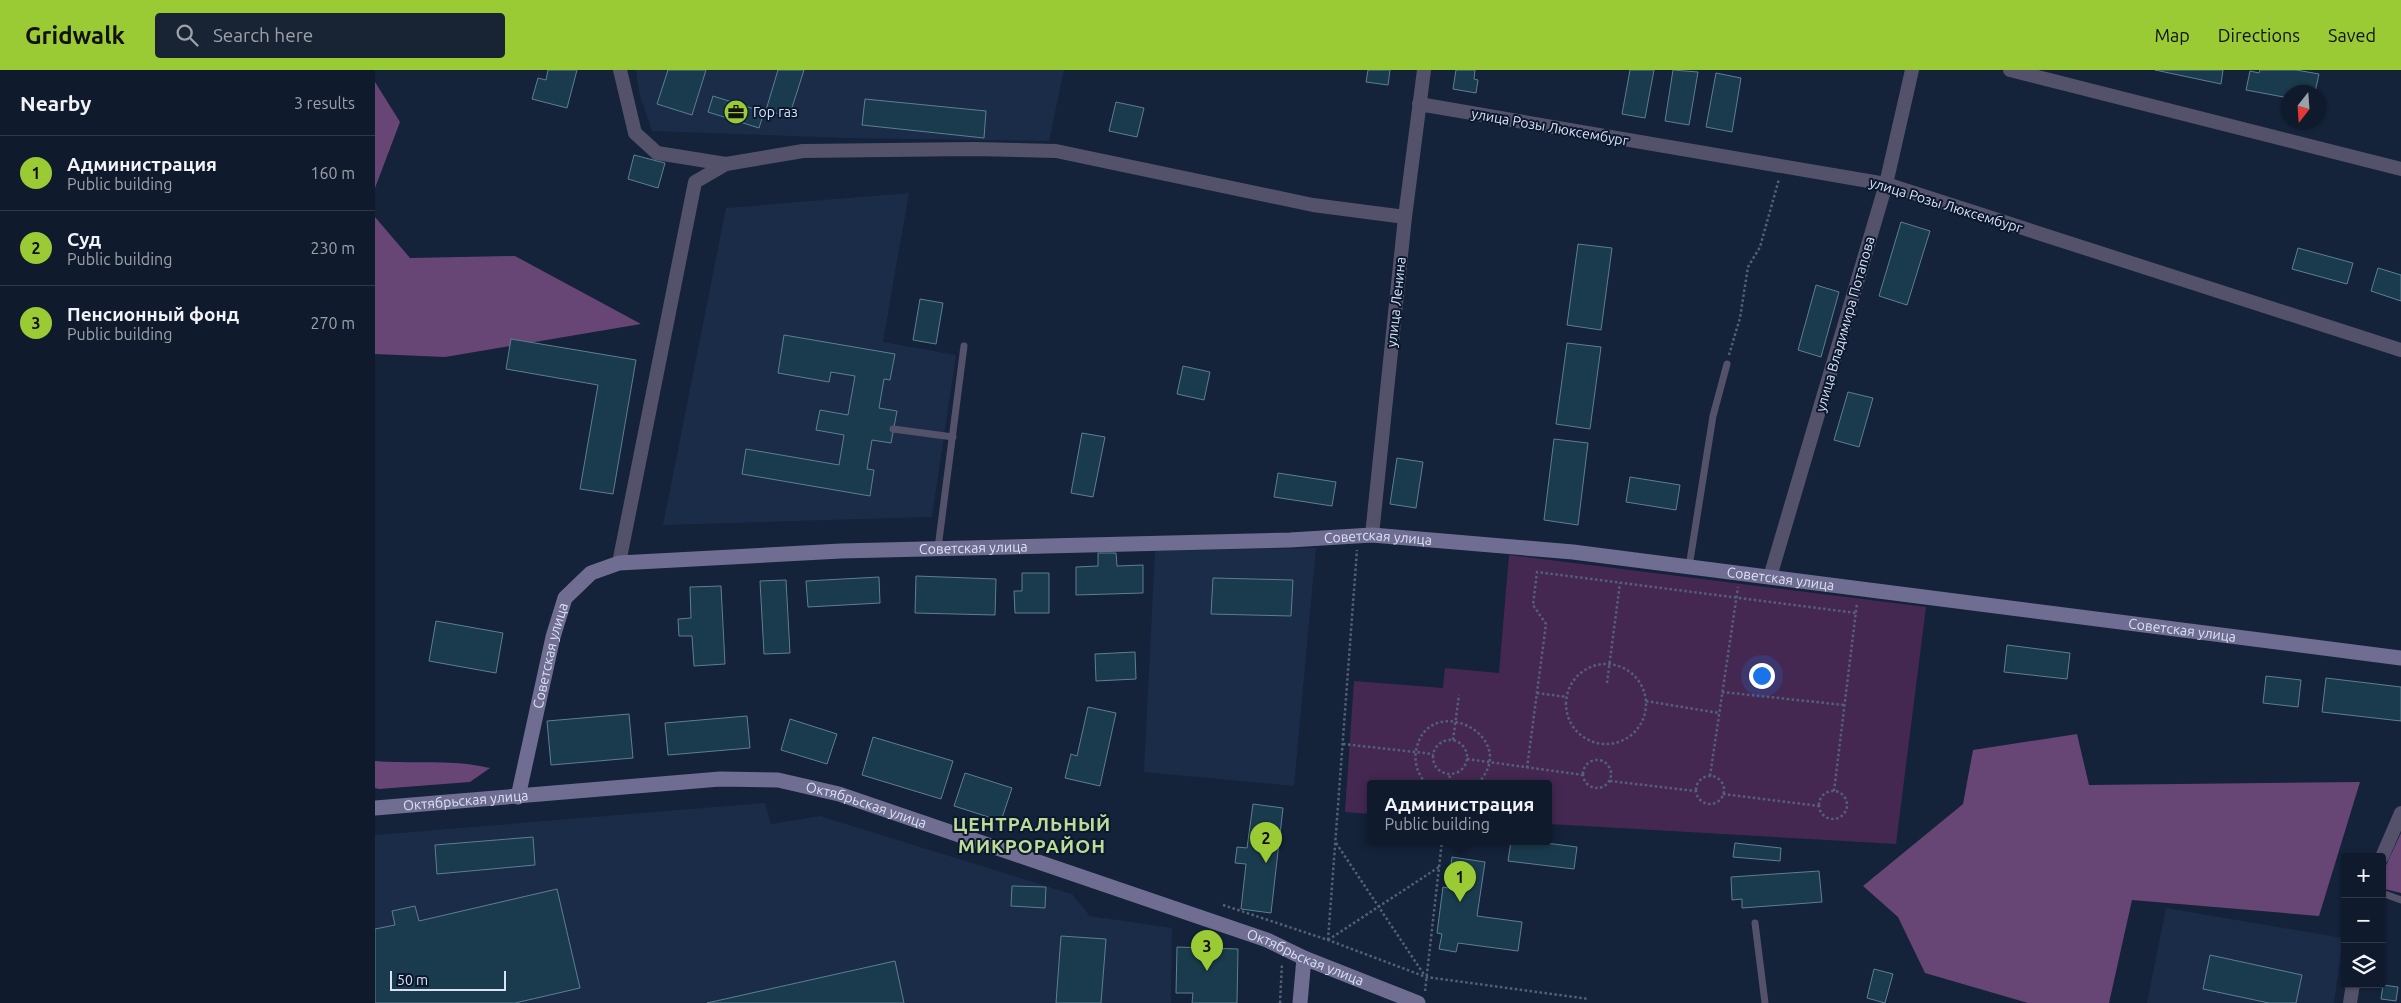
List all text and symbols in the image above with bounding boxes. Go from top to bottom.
search box [155,13,505,58]
icon: search [173,21,201,49]
text: Gridwalk [25,22,125,49]
text: Search here [213,24,313,46]
text: Map [2154,25,2190,45]
text: Directions [2218,25,2300,45]
text: Saved [2328,25,2376,45]
north arrow [2281,85,2326,130]
text: Nearby [20,91,91,115]
text: 3 results [294,94,355,112]
office icon: Гор газ [723,99,749,125]
place label: Гор газ [753,104,798,120]
street label: улица Розы Люксембург [1470,105,1630,149]
text: Администрация [67,153,217,175]
text: 1 [31,164,41,182]
text: 160 m [310,164,355,182]
street label: улица Розы Люксембург [1868,174,2025,236]
text: Public building [67,175,172,193]
text: Суд [67,228,101,250]
street label: улица Владимира Потапова [1812,234,1878,414]
text: 2 [31,239,41,257]
text: 230 m [310,239,355,257]
text: Public building [67,250,172,268]
street label: улица Ленина [1383,256,1409,348]
text: Пенсионный фонд [67,303,239,325]
text: 3 [31,314,41,332]
text: 270 m [310,314,355,332]
text: Public building [67,325,172,343]
street label: Советская улица [1323,527,1433,548]
street label: Советская улица [919,538,1028,557]
street label: Советская улица [1726,564,1835,593]
street label: Советская улица [530,601,571,710]
street label: Советская улица [2127,615,2237,645]
your location [1749,663,1775,689]
street label: Октябрьская улица [804,779,929,831]
popup [1367,780,1552,845]
street label: Октябрьская улица [402,787,529,814]
text: Администрация [1385,793,1534,815]
district label: ЦЕНТРАЛЬНЫЙ МИКРОРАЙОН [953,813,1111,857]
text: Public building [1385,815,1490,833]
pin: 2 [1250,822,1282,863]
map controls [2341,853,2386,988]
button: + [2341,853,2386,898]
pin: 1 [1444,861,1476,902]
button: − [2341,898,2386,943]
street label: Октябрьская улица [1245,926,1366,989]
pin: 3 [1191,930,1223,971]
button: layers [2341,943,2386,988]
scale bar [390,968,506,991]
text: 50 m [397,972,428,988]

